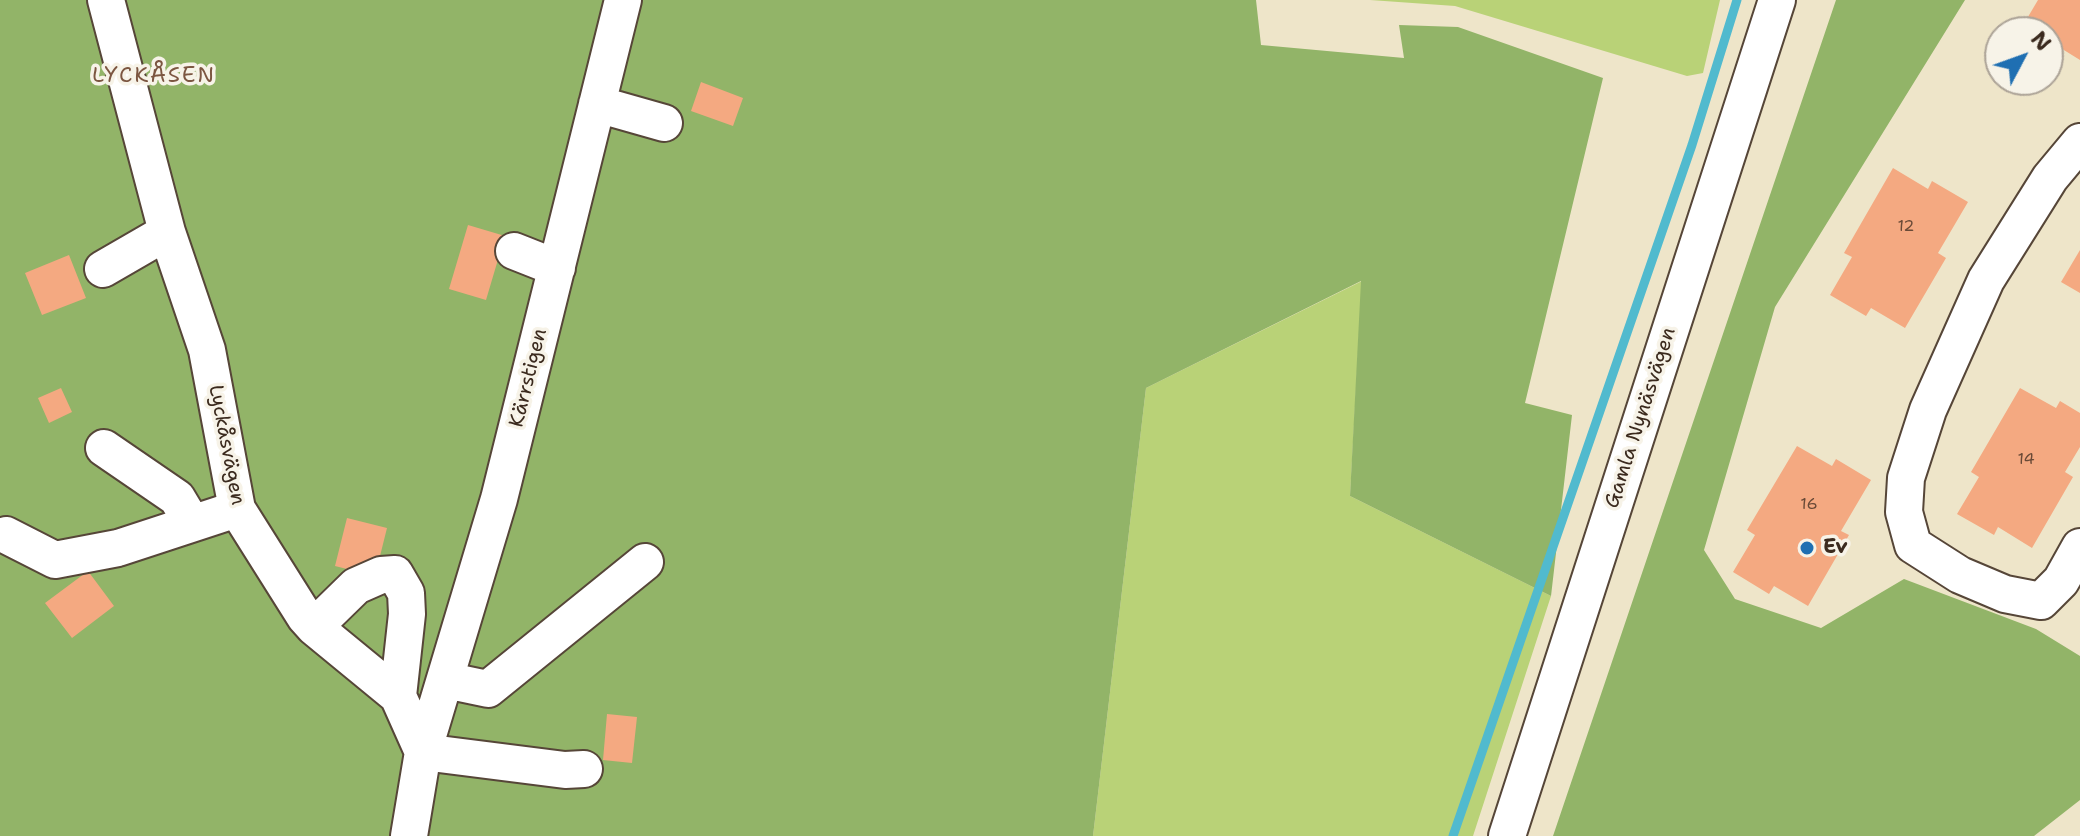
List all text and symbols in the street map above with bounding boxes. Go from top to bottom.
north arrow [1984,16,2064,96]
text: N [2024,25,2058,57]
district label: LYCKÅSEN [92,63,216,89]
house number: 12 [1897,217,1915,237]
street label: Gamla Nynäsvägen [1600,325,1682,511]
street label: Kärrstigen [505,326,553,430]
street label: Lyckåsvägen [203,383,249,507]
house number: 14 [2017,450,2035,470]
house number: 16 [1800,495,1818,515]
place label: Ev [1823,536,1848,560]
marker: Ev [1798,539,1816,557]

